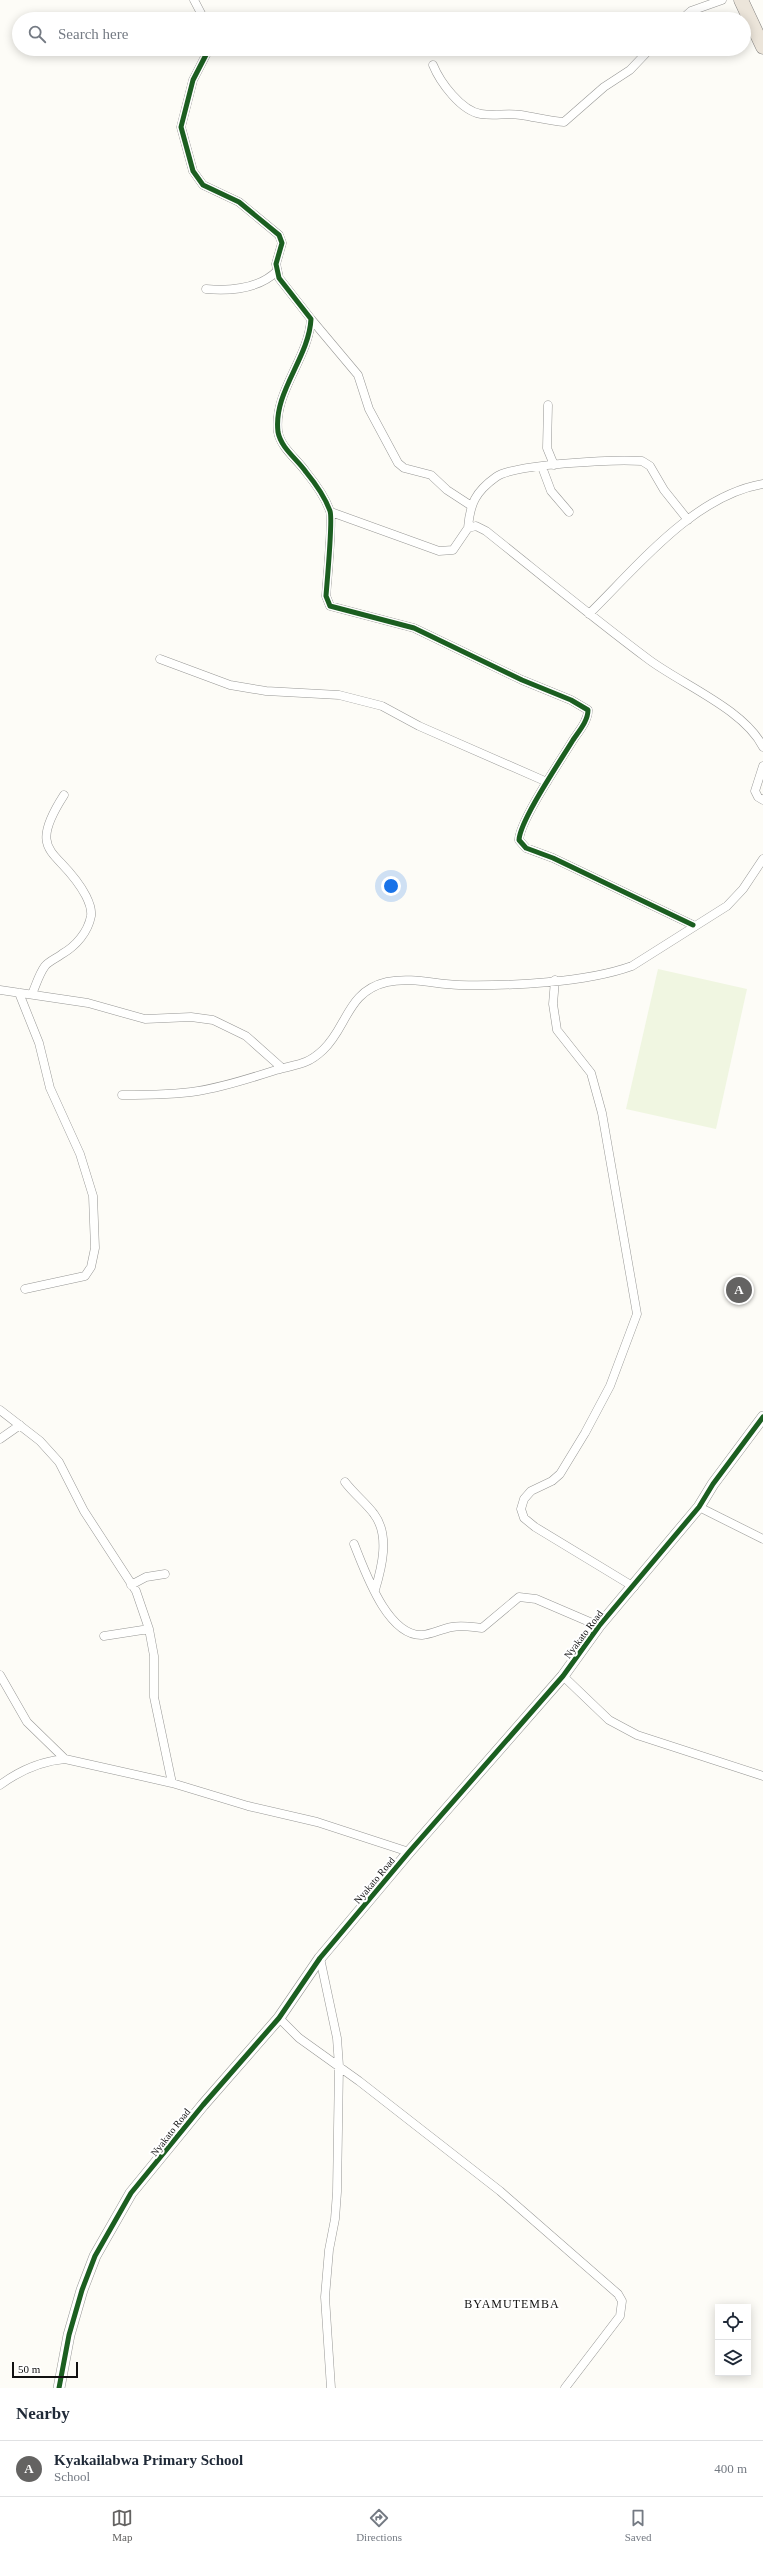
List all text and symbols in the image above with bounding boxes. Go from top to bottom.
search box [12,12,751,56]
icon: search [26,23,48,45]
text: Search here [58,26,128,42]
your location [381,876,401,896]
pin: A [726,1275,752,1305]
street label: Nyakato Road [562,1608,605,1661]
street label: Nyakato Road [352,1855,397,1906]
street label: Nyakato Road [148,2106,192,2158]
district label: BYAMUTEMBA [464,2297,560,2311]
map controls [715,2304,751,2376]
button: locate [715,2304,751,2340]
button: layers [715,2340,751,2376]
scale bar [12,2360,78,2379]
text: 50 m [18,2363,40,2375]
text: Nearby [16,2404,70,2423]
text: Kyakailabwa Primary School [54,2452,243,2468]
text: A [24,2461,34,2476]
text: 400 m [714,2461,747,2476]
text: School [54,2469,90,2484]
tab: Map [111,2507,133,2543]
tab: Directions [356,2507,402,2543]
tab: Saved [625,2507,652,2543]

